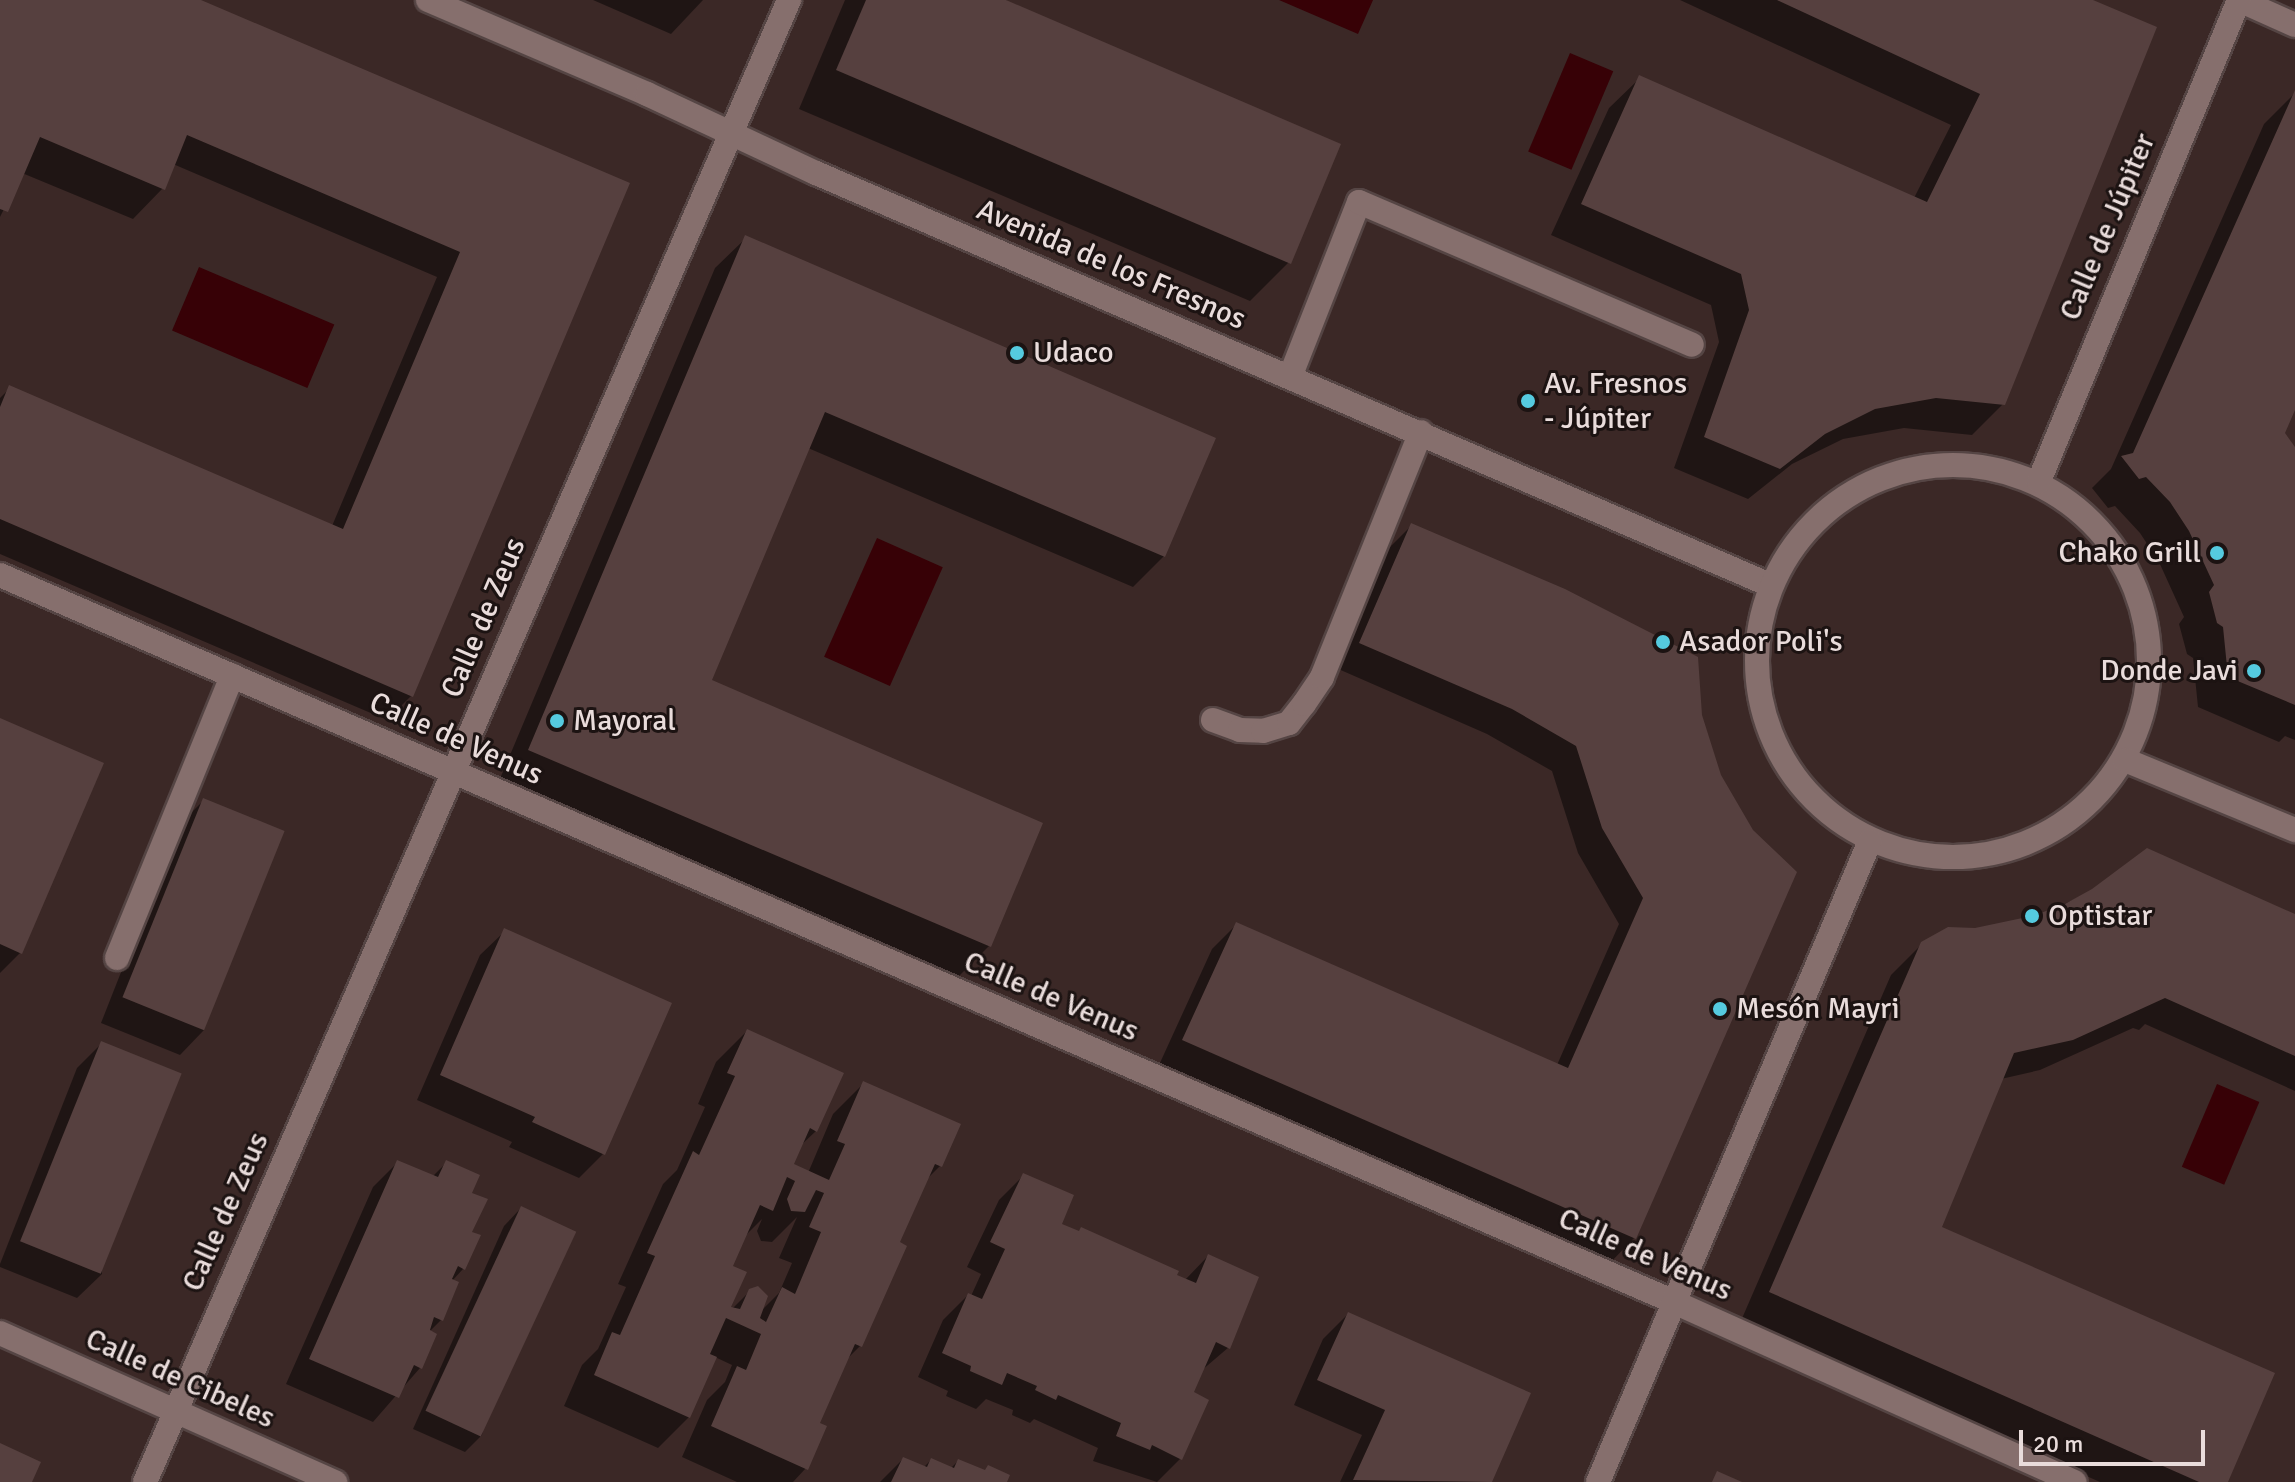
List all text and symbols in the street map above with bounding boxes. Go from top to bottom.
street label: Calle de Júpiter [2053,128,2163,326]
street label: Avenida de los Fresnos [971,192,1251,338]
place label: Udaco [1033,335,1114,371]
marker: Udaco [1008,344,1026,362]
place label: Av. Fresnos - Júpiter [1544,366,1687,436]
marker: Av. Fresnos - Júpiter [1519,392,1537,410]
street label: Calle de Zeus [434,533,534,703]
place label: Chako Grill [2058,535,2201,571]
marker: Chako Grill [2208,544,2226,562]
place label: Asador Poli's [1679,624,1843,660]
marker: Asador Poli's [1654,633,1672,651]
place label: Donde Javi [2100,653,2238,689]
marker: Donde Javi [2245,662,2263,680]
street label: Calle de Venus [364,685,548,793]
place label: Mayoral [573,703,676,739]
marker: Mayoral [548,712,566,730]
place label: Optistar [2048,898,2152,934]
marker: Optistar [2023,907,2041,925]
street label: Calle de Venus [958,944,1144,1050]
place label: Mesón Mayri [1736,991,1900,1027]
marker: Mesón Mayri [1711,1000,1729,1018]
street label: Calle de Zeus [175,1127,277,1297]
street label: Calle de Venus [1553,1201,1737,1309]
street label: Calle de Cibeles [80,1321,280,1437]
scale bar [2023,1414,2209,1464]
text: 20 m [2033,1429,2083,1459]

